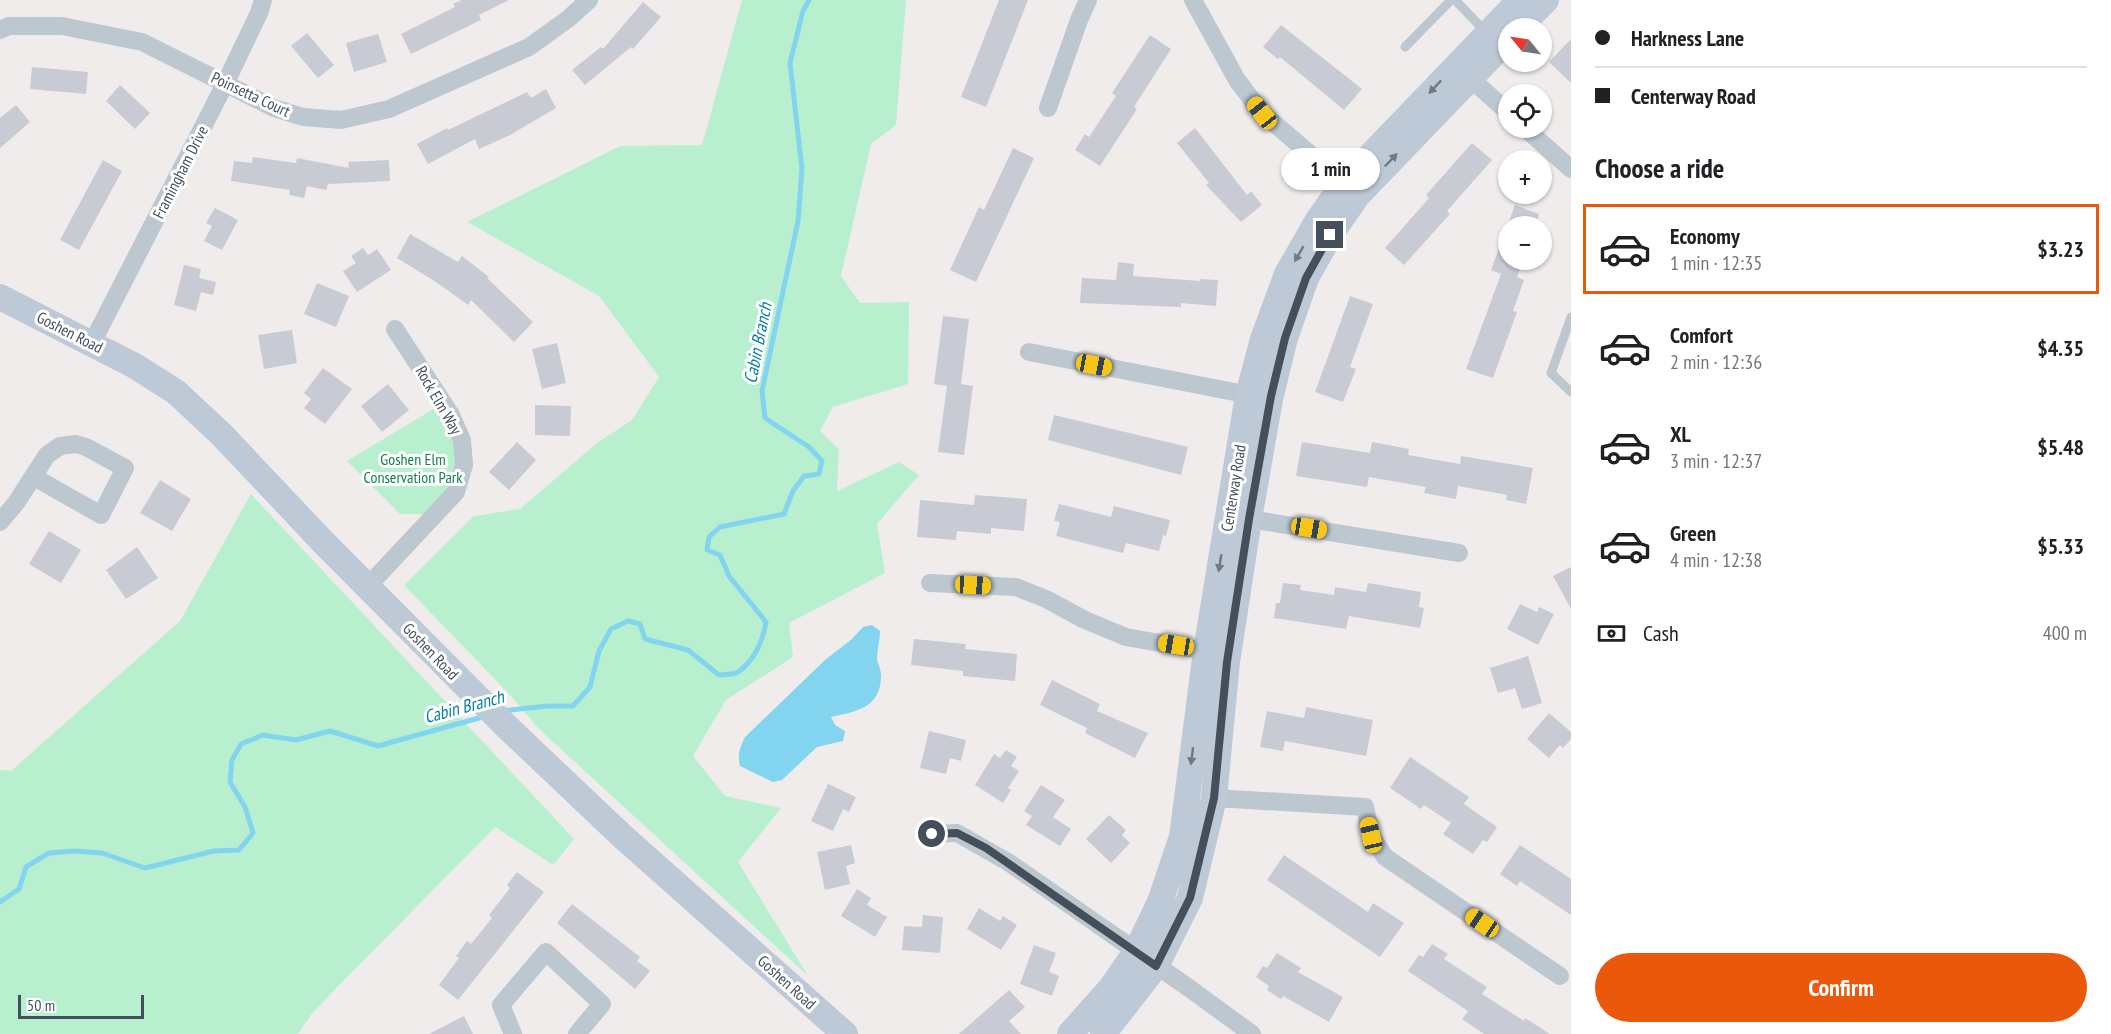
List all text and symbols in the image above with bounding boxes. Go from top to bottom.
north arrow [1498,18,1552,72]
map controls [1498,18,1552,270]
text: Harkness Lane [1631,24,1744,52]
street label: Poinsetta Court [208,67,294,121]
one-way arrow [1429,79,1442,94]
text: Centerway Road [1631,82,1756,110]
button: locate [1498,84,1552,138]
car [1244,93,1280,133]
street label: Framingham Drive [148,122,212,222]
callout: 1 min [1280,148,1380,190]
button: + [1498,150,1552,204]
text: Choose a ride [1595,151,1724,185]
one-way arrow [1384,154,1398,168]
text: 1 min [1310,156,1351,182]
button: − [1498,216,1552,270]
route end [1316,221,1343,248]
icon: car [1598,222,1652,276]
text: Economy [1670,222,1740,250]
text: $3.23 [2037,235,2084,263]
one-way arrow [1293,246,1304,262]
text: 1 min · 12:35 [1670,250,1762,276]
water label: Cabin Branch [738,300,777,385]
street label: Goshen Road [34,307,106,357]
icon: car [1598,321,1652,375]
text: Comfort [1670,321,1733,349]
text: $4.35 [2037,334,2084,362]
text: 2 min · 12:36 [1670,349,1762,375]
car [1075,353,1113,377]
street label: Rock Elm Way [411,362,467,438]
icon: car [1598,420,1652,474]
text: XL [1670,420,1691,448]
text: $5.48 [2037,433,2084,461]
street label: Centerway Road [1216,443,1250,533]
text: 3 min · 12:37 [1670,448,1762,474]
park label: Goshen Elm Conservation Park [364,449,463,487]
car [1290,516,1328,540]
icon: car [1598,519,1652,573]
text: Green [1670,519,1716,547]
text: $5.33 [2037,532,2084,560]
text: 4 min · 12:38 [1670,547,1762,573]
one-way arrow [1215,554,1224,573]
car [955,575,991,595]
icon: cash [1595,617,1628,650]
street label: Goshen Road [399,618,463,684]
text: Cash [1643,619,1679,647]
text: 400 m [2043,620,2087,646]
car [1157,633,1195,657]
water label: Cabin Branch [422,685,507,728]
one-way arrow [1188,746,1197,765]
car [1358,815,1384,855]
route start [918,820,945,847]
car [1462,905,1502,941]
street label: Goshen Road [754,951,820,1013]
button: Confirm [1595,953,2087,1022]
scale bar [18,992,144,1020]
text: 50 m [27,995,55,1015]

